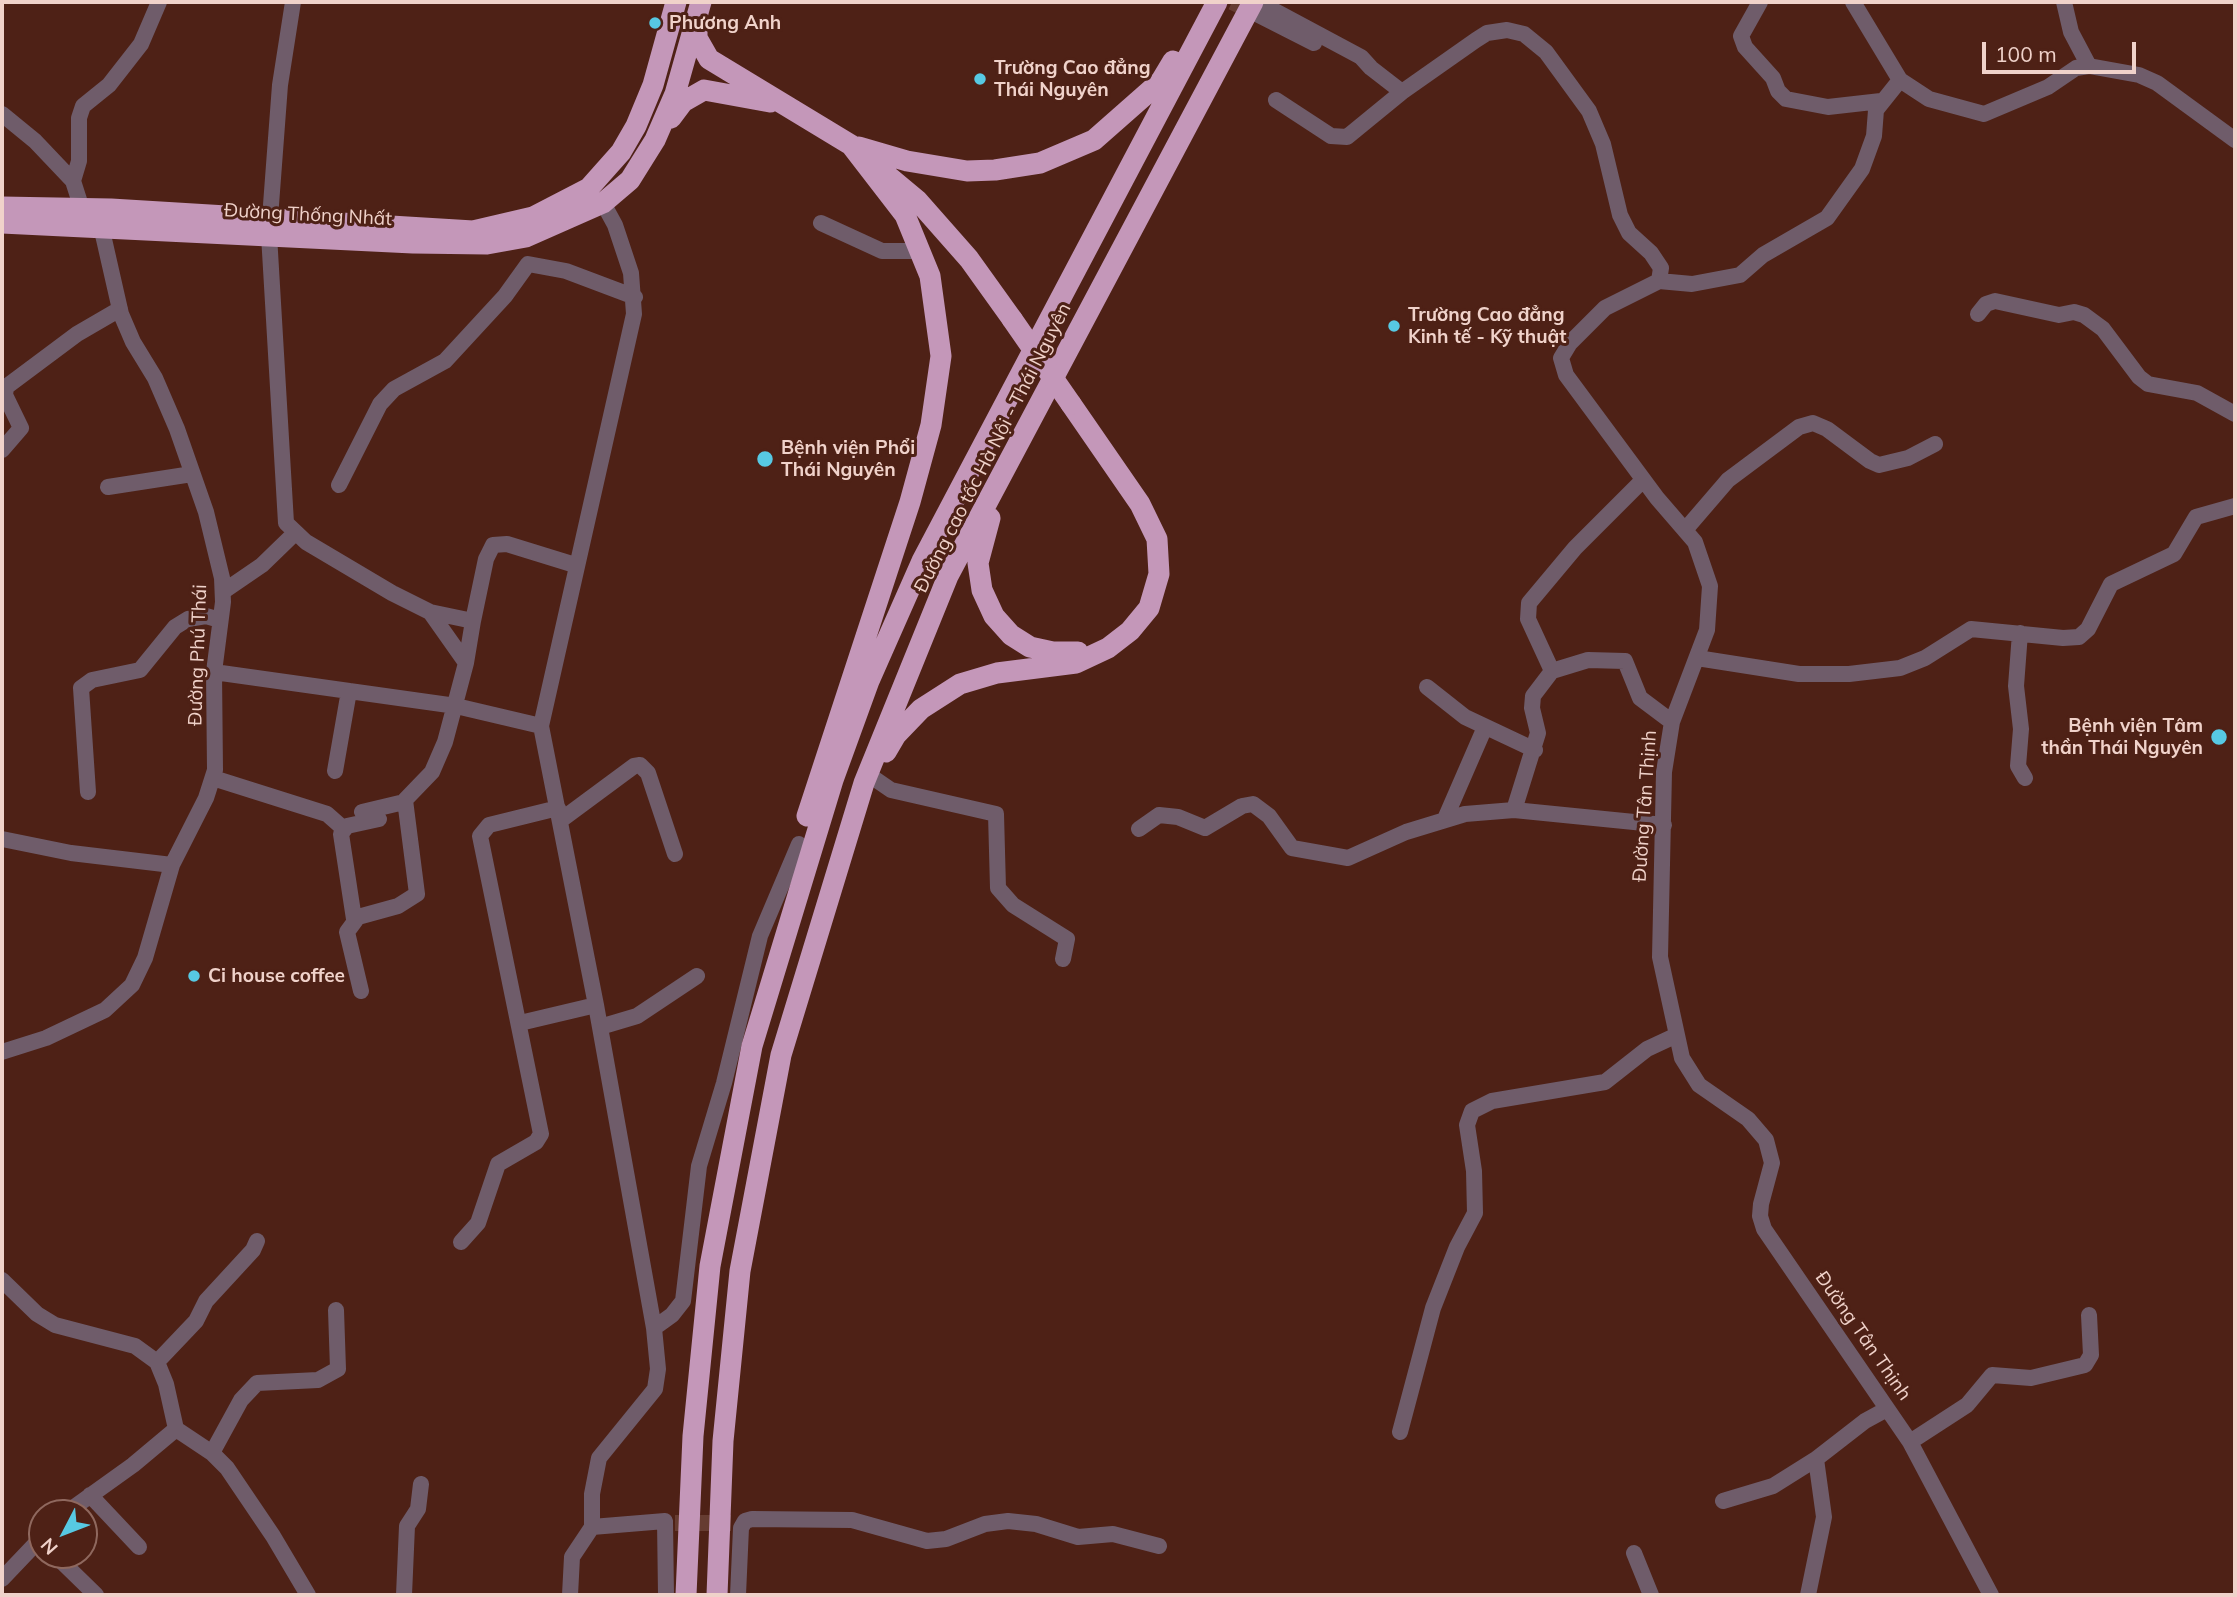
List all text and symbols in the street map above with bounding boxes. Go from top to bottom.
place label: Phương Anh [669,12,781,34]
marker: Phương Anh [647,15,663,31]
scale bar [1985,28,2139,72]
text: 100 m [1995,41,2057,67]
place label: Trường Cao đẳng Thái Nguyên [994,57,1151,101]
marker: Trường Cao đẳng Thái Nguyên [972,71,988,87]
street label: Đường Thống Nhất [224,199,392,231]
street label: Đường cao tốc Hà Nội - Thái Nguyên [910,299,1076,597]
place label: Trường Cao đẳng Kinh tế - Kỹ thuật [1408,304,1567,348]
marker: Trường Cao đẳng Kinh tế - Kỹ thuật [1386,318,1402,334]
place label: Bệnh viện Phổi Thái Nguyên [781,437,915,481]
marker: Bệnh viện Phổi Thái Nguyên [755,449,775,469]
street label: Đường Phú Thái [184,584,212,726]
place label: Bệnh viện Tâm thần Thái Nguyên [2041,715,2203,759]
marker: Bệnh viện Tâm thần Thái Nguyên [2209,727,2229,747]
street label: Đường Tân Thịnh [1628,729,1662,883]
place label: Ci house coffee [208,965,345,987]
marker: Ci house coffee [186,968,202,984]
street label: Đường Tân Thịnh [1810,1267,1916,1405]
north arrow [28,1499,98,1569]
text: N [35,1533,63,1560]

